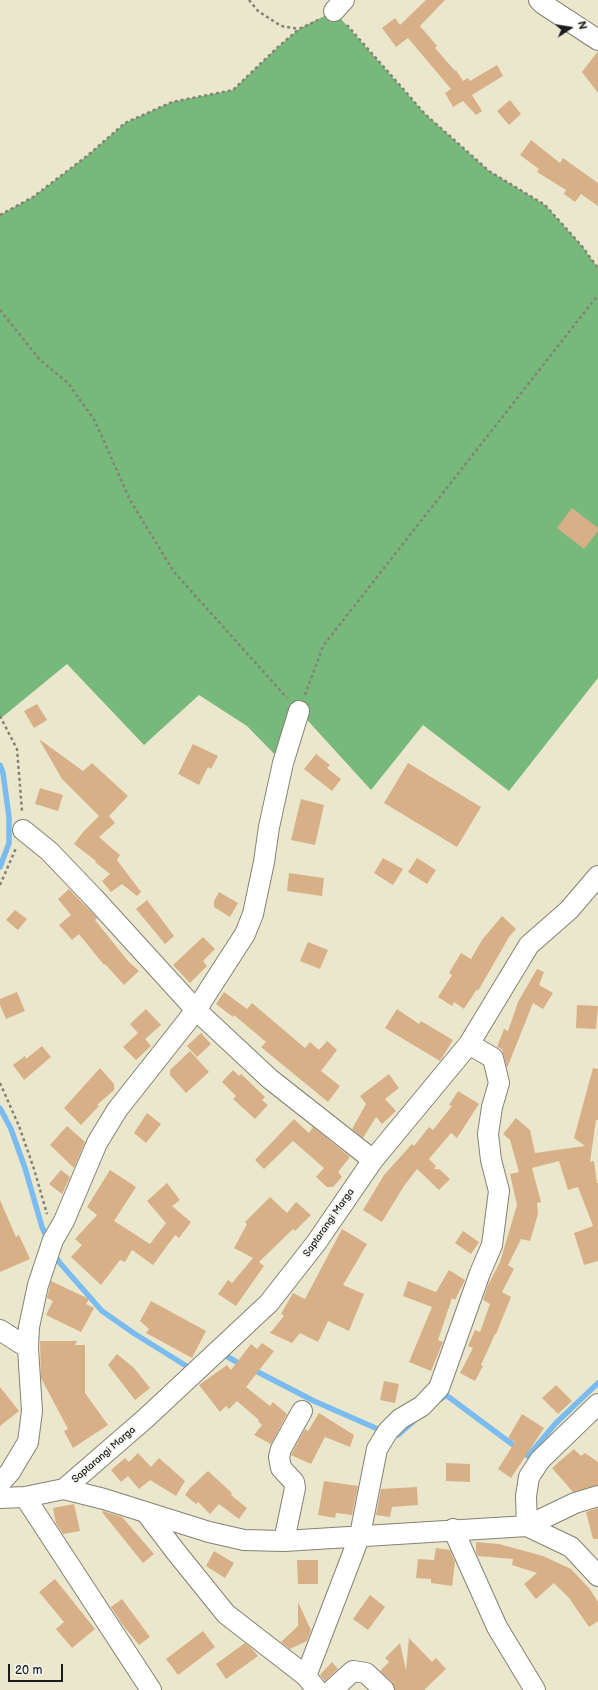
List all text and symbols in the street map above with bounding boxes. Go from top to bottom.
north arrow [550,8,590,48]
text: N [575,20,589,31]
street label: Saptarangi Marga [301,1187,357,1259]
street label: Saptarangi Marga [70,1424,138,1486]
scale bar [10,1656,65,1682]
text: 20 m [15,1663,42,1678]

